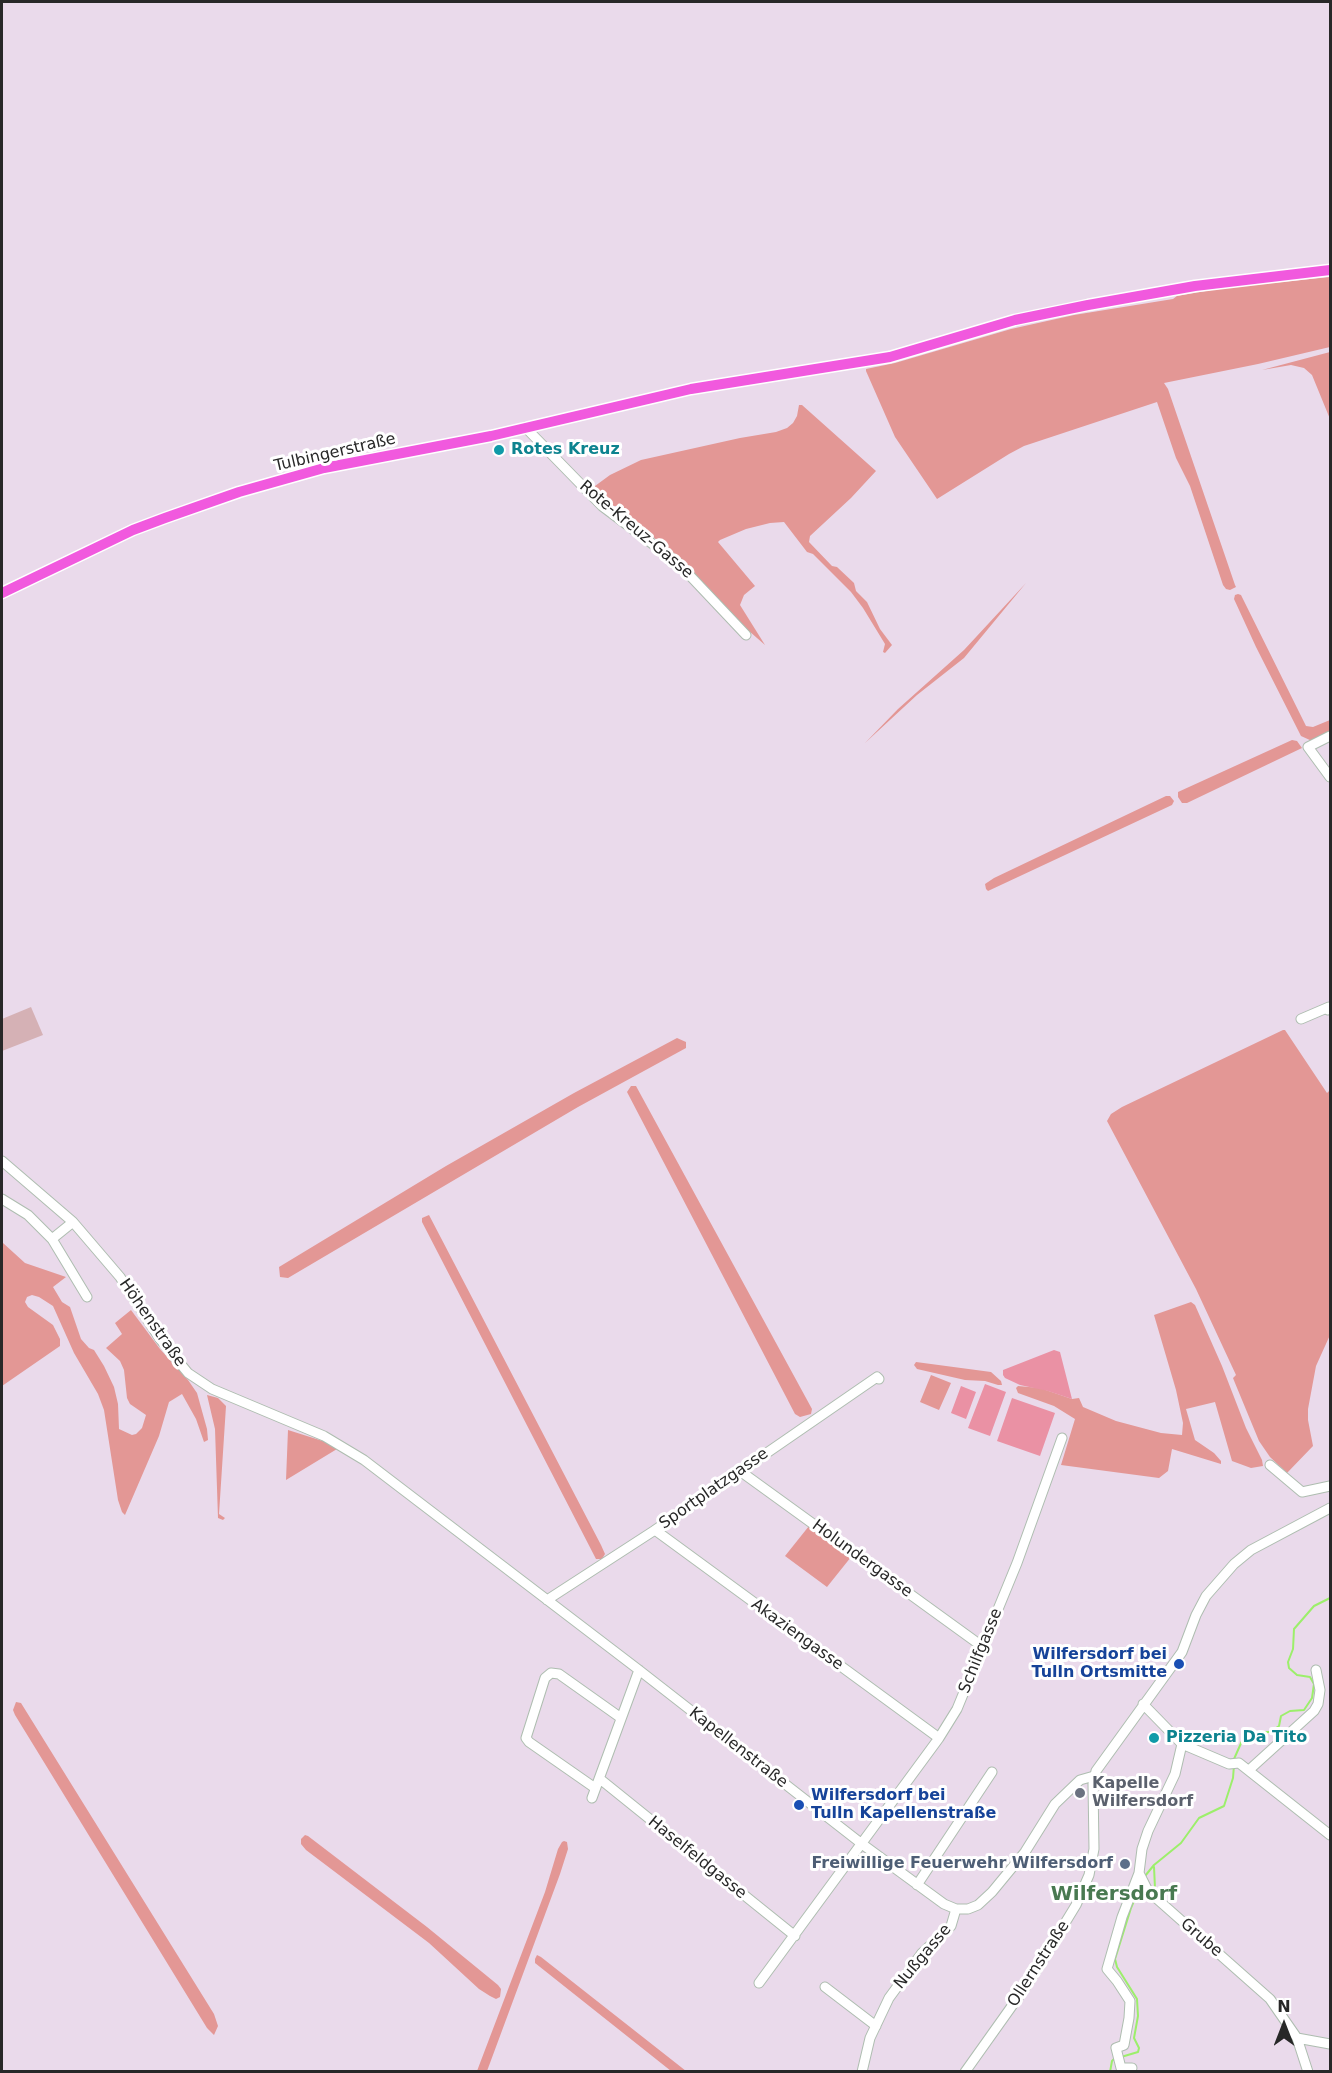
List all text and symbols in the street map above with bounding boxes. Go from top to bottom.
street label: Tulbingerstraße [272,430,398,476]
place label: Rotes Kreuz [511,440,620,460]
marker: Rotes Kreuz [492,443,506,457]
street label: Rote-Kreuz-Gasse [575,477,697,583]
street label: Höhenstraße [115,1275,189,1371]
street label: Sportplatzgasse [656,1444,772,1534]
street label: Holundergasse [808,1516,916,1602]
street label: Akaziengasse [747,1595,847,1675]
street label: Schilfgasse [955,1606,1007,1696]
place label: Wilfersdorf bei Tulln Ortsmitte [1032,1645,1167,1683]
marker: Wilfersdorf bei Tulln Ortsmitte [1172,1657,1186,1671]
street label: Kapellenstraße [685,1704,791,1792]
place label: Pizzeria Da Tito [1166,1728,1307,1748]
marker: Pizzeria Da Tito [1147,1731,1161,1745]
place label: Kapelle Wilfersdorf [1092,1774,1193,1812]
place label: Wilfersdorf bei Tulln Kapellenstraße [811,1786,996,1824]
marker: Kapelle Wilfersdorf [1073,1786,1087,1800]
marker: Wilfersdorf bei Tulln Kapellenstraße [792,1798,806,1812]
street label: Haselfeldgasse [644,1812,750,1904]
place label: Freiwillige Feuerwehr Wilfersdorf [811,1854,1113,1874]
marker: Freiwillige Feuerwehr Wilfersdorf [1118,1857,1132,1871]
district label: Wilfersdorf [1051,1883,1177,1907]
street label: Grube [1176,1915,1226,1961]
street label: Ollernstraße [1004,1917,1074,2011]
street label: Nußgasse [890,1921,956,1993]
north arrow [1254,1995,1314,2055]
text: N [1277,1997,1291,2016]

